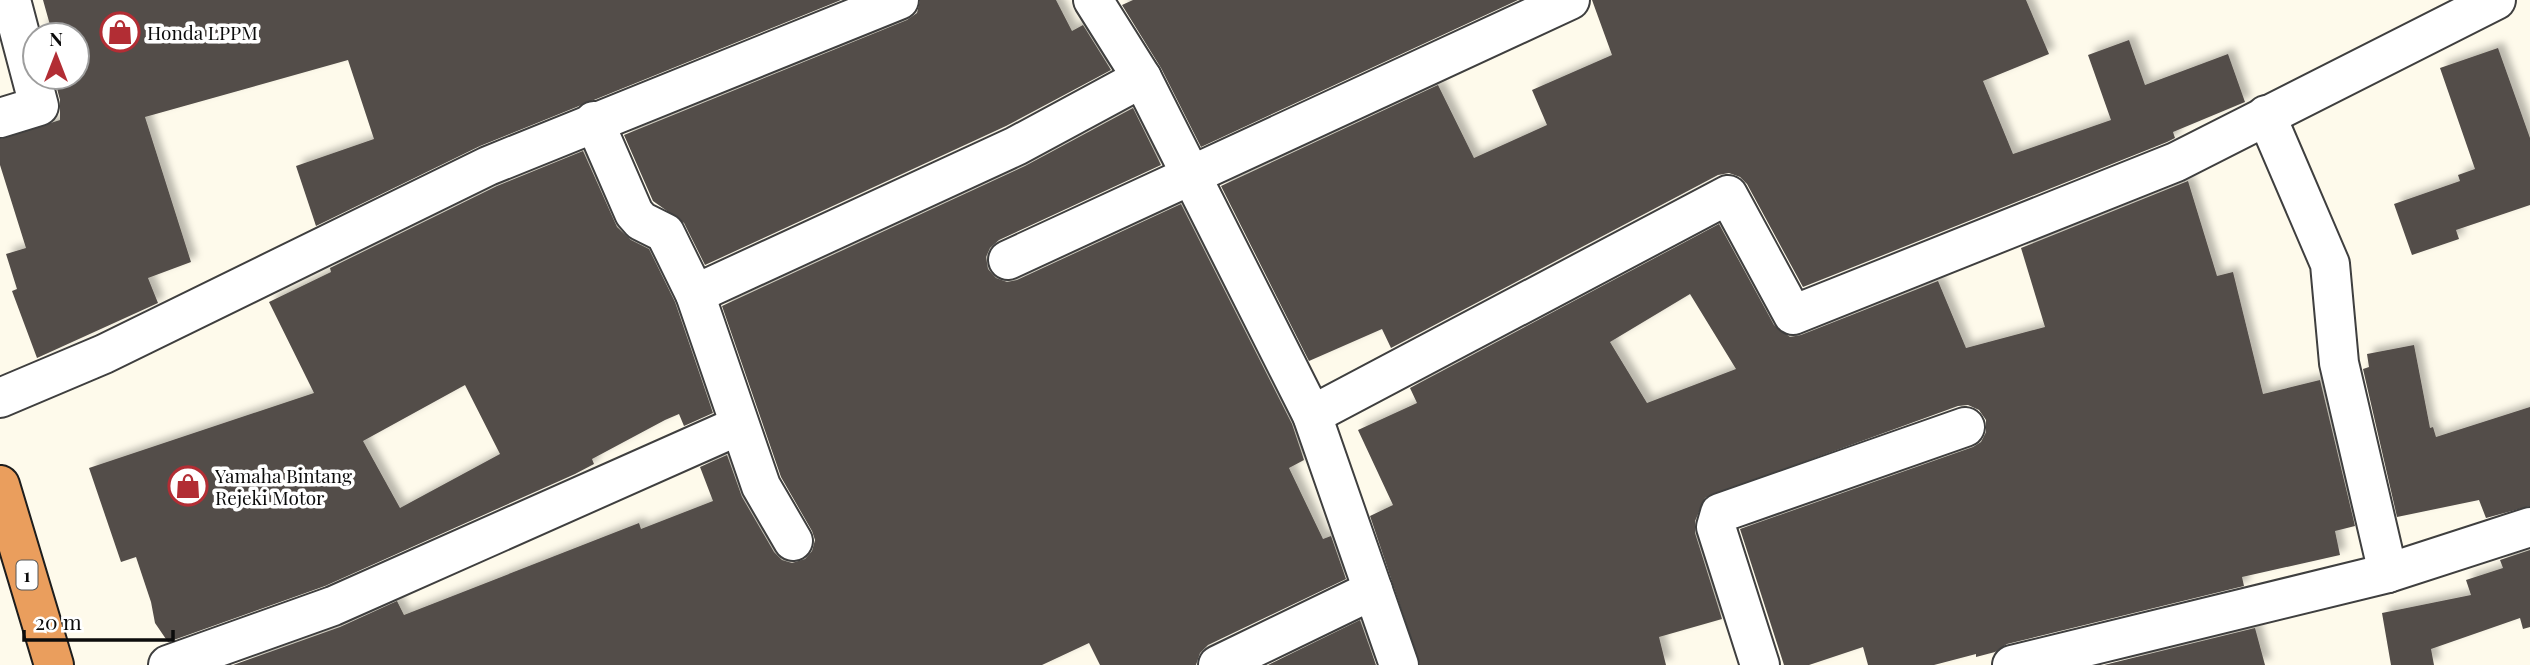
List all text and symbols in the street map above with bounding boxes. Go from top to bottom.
shop icon: Honda LPPM [99,11,141,53]
place label: Honda LPPM [147,19,258,45]
north arrow [21,21,91,91]
text: N [49,25,63,51]
place label: Yamaha Bintang Rejeki Motor [214,462,352,510]
shop icon: Yamaha Bintang Rejeki Motor [167,465,209,507]
road number: 1 [16,560,38,590]
scale bar [24,598,173,642]
text: 20 m [35,607,82,635]

